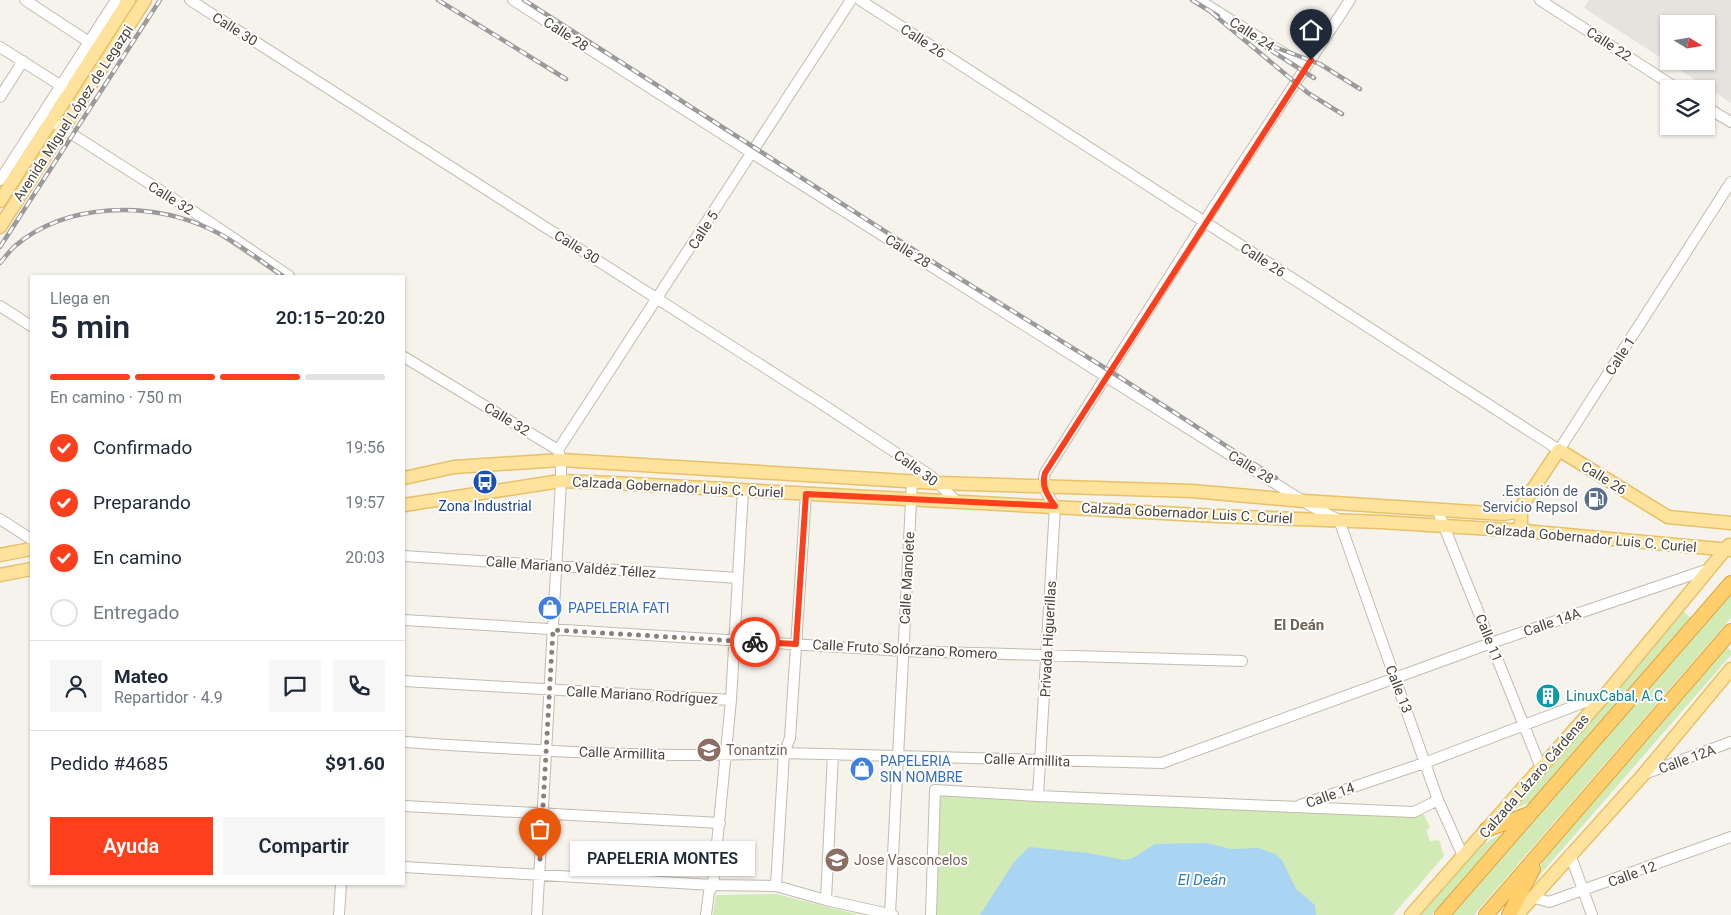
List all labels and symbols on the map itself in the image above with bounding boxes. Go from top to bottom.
street label: Calle 30 [209,9,261,49]
pin [1290,9,1332,60]
street label: Calle 28 [541,14,592,54]
street label: Calle 24 [1227,14,1278,54]
north arrow [1660,15,1715,70]
street label: Calle 26 [898,21,949,61]
street label: Avenida Miguel López de Legazpi [10,22,136,204]
street label: Calle 22 [1584,24,1635,64]
street label: Calle 32 [145,178,197,218]
street label: Calle 5 [685,208,721,252]
street label: Calle 30 [551,227,603,267]
street label: Calle 28 [882,231,934,271]
street label: Calle 26 [1238,240,1289,280]
street label: Calle 1 [1602,334,1638,378]
street label: Calle 32 [481,399,533,439]
street label: Calle 30 [891,447,941,489]
street label: Calle 28 [1225,447,1277,487]
street label: Calle 26 [1578,458,1630,498]
bus stop icon: Zona Industrial [472,469,498,495]
street label: Calzada Gobernador Luis C. Curiel [572,473,784,501]
place label: .Estación de Servicio Repsol [1482,483,1578,515]
fuel station icon: .Estación de Servicio Repsol [1583,486,1609,512]
place label: Zona Industrial [438,498,532,514]
street label: Calzada Gobernador Luis C. Curiel [1081,499,1293,527]
street label: Calzada Gobernador Luis C. Curiel [1485,521,1697,555]
street label: Calle Manolete [897,531,917,625]
street label: Calle Mariano Valdéz Téllez [485,553,657,581]
street label: Privada Higuerillas [1037,580,1059,698]
shop icon: PAPELERIA FATI [537,595,563,621]
place label: PAPELERIA FATI [568,600,669,616]
street label: Calle 14A [1521,605,1583,639]
street label: Calle 11 [1472,612,1506,664]
district label: El Deán [1274,616,1324,634]
courier [730,617,780,667]
street label: Calle Fruto Solórzano Romero [812,636,998,662]
street label: Calle 13 [1383,663,1415,715]
street label: Calle Mariano Rodríguez [566,683,718,707]
building icon: LinuxCabal, A.C. [1535,683,1561,709]
place label: LinuxCabal, A.C. [1566,688,1667,704]
street label: Calzada Lázaro Cárdenas [1476,711,1592,841]
school or university icon: Tonantzin [696,737,722,763]
street label: Calle 12A [1656,741,1718,777]
place label: Tonantzin [726,742,787,758]
street label: Calle Armillita [579,743,665,763]
street label: Calle Armillita [984,750,1070,770]
place label: PAPELERIA SIN NOMBRE [880,753,963,785]
shop icon: PAPELERIA SIN NOMBRE [849,756,875,782]
street label: Calle 14 [1304,779,1356,811]
pin [519,808,561,859]
callout: PAPELERIA MONTES [570,842,755,876]
school or university icon: Jose Vasconcelos [824,847,850,873]
place label: Jose Vasconcelos [854,852,968,868]
street label: Calle 12 [1606,858,1658,890]
water label: El Deán [1178,871,1226,889]

